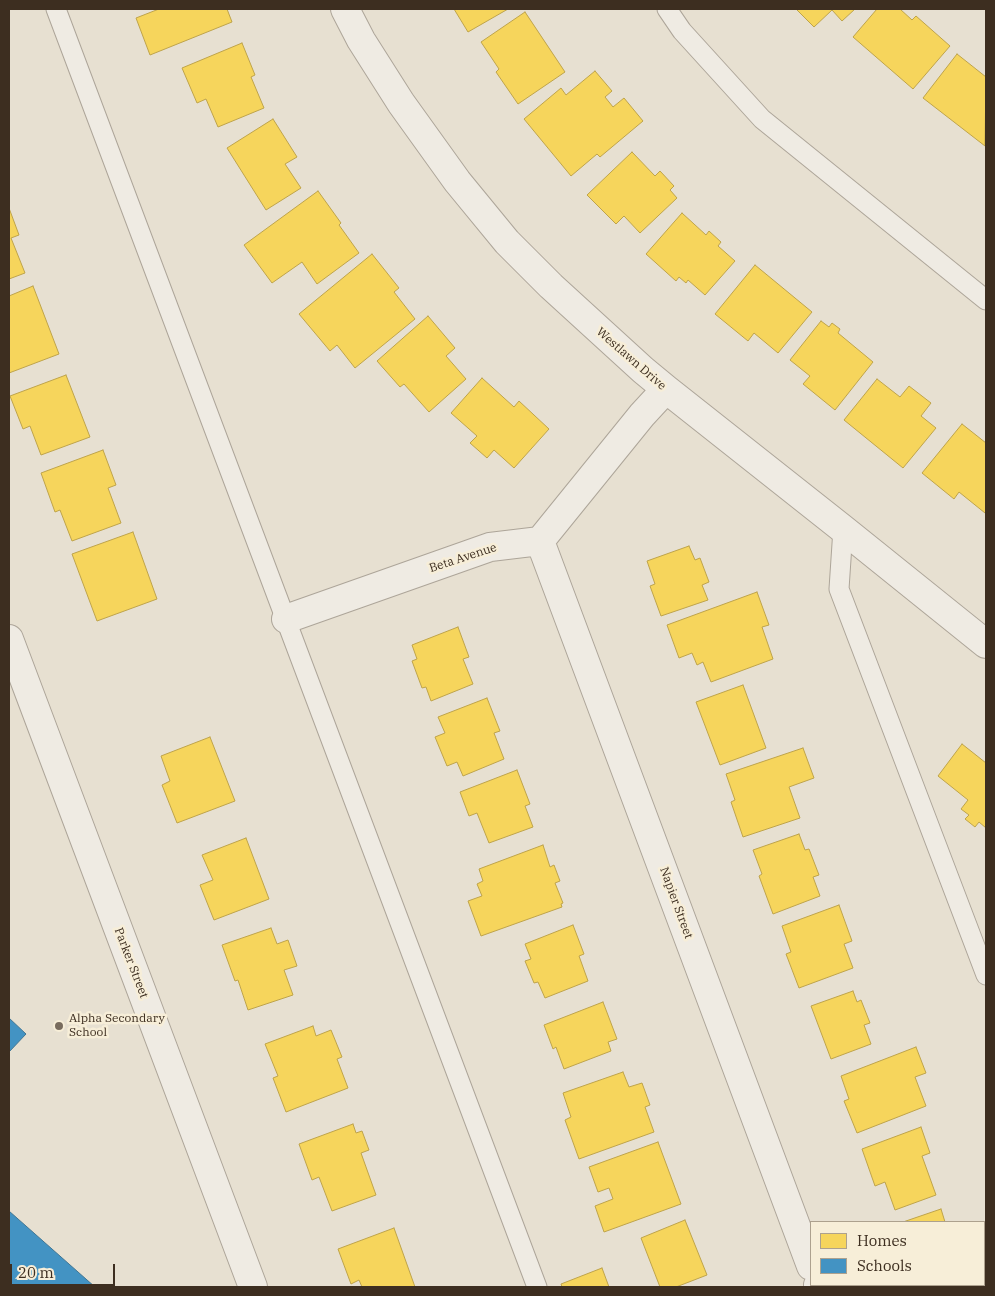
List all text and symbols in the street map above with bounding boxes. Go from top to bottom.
street label: Westlawn Drive [593,325,669,393]
street label: Beta Avenue [427,540,499,576]
street label: Napier Street [656,865,696,941]
street label: Parker Street [111,926,151,1000]
place label: Alpha Secondary School [69,1012,165,1040]
marker: Alpha Secondary School [53,1020,65,1032]
legend [810,1221,985,1286]
text: Homes [857,1231,907,1250]
scale bar [12,1254,118,1286]
text: Schools [857,1256,912,1275]
text: 20 m [18,1263,54,1282]

